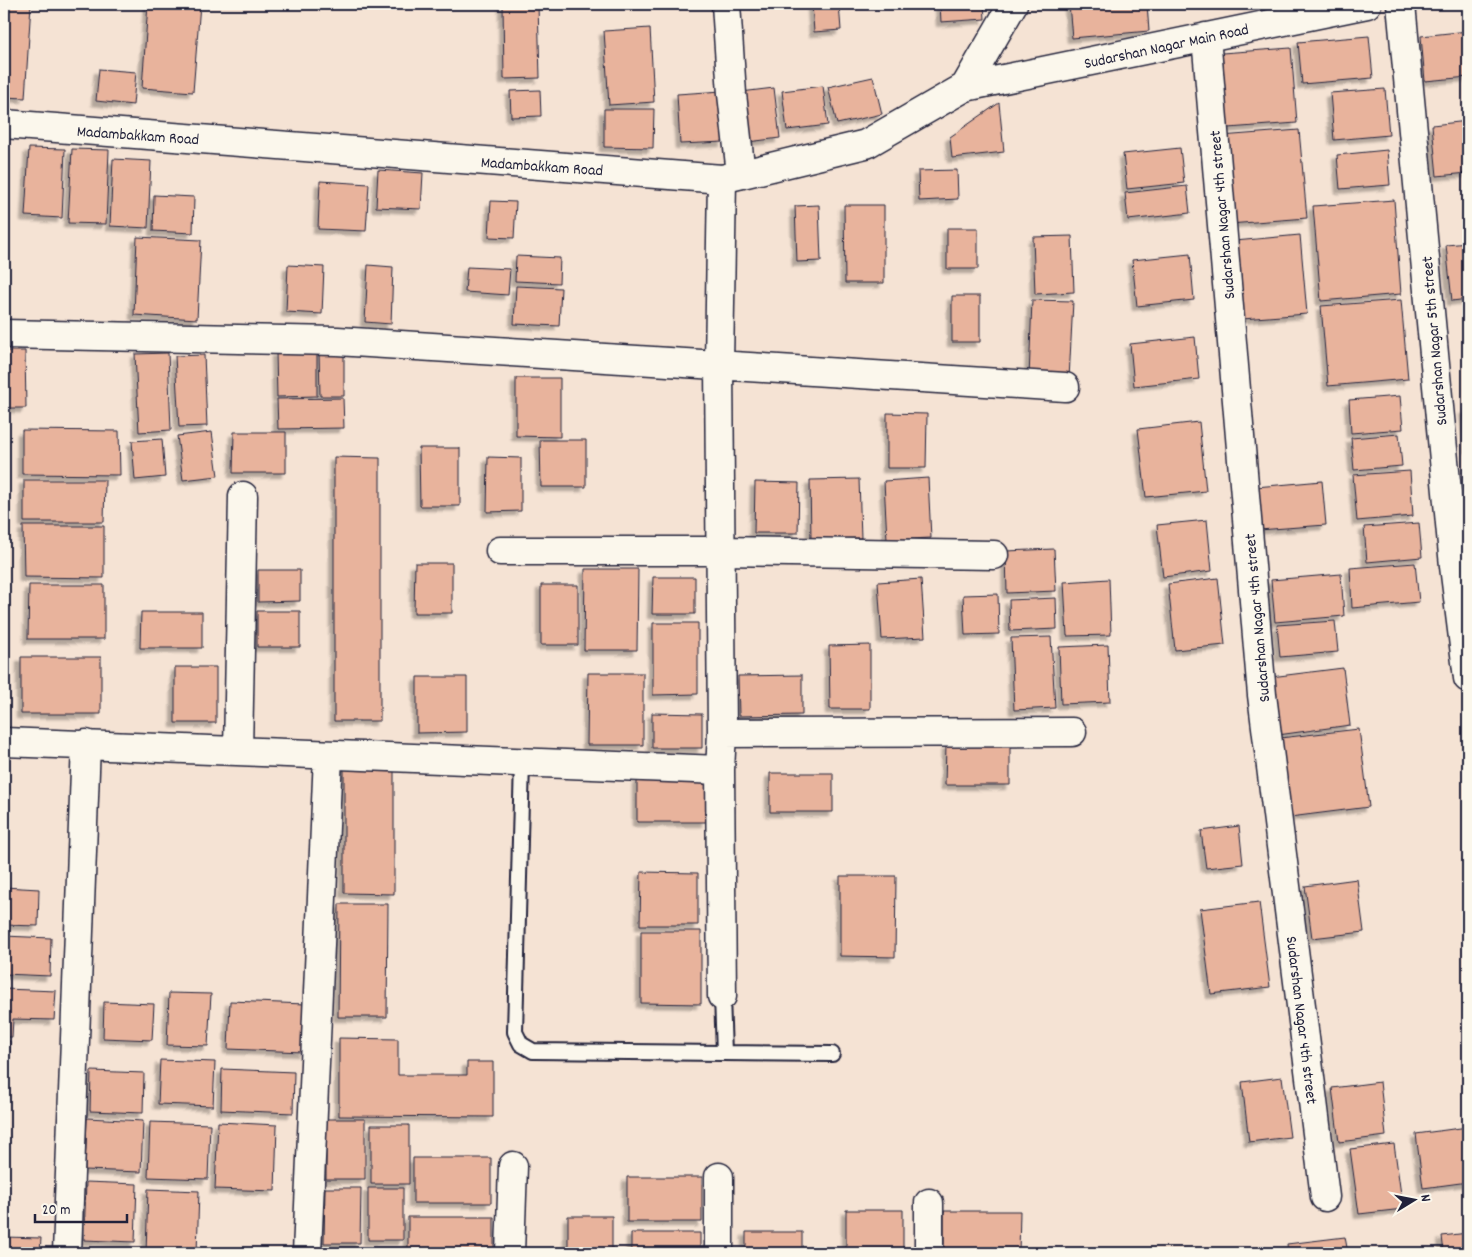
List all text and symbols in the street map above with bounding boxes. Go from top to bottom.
street label: Sudarshan Nagar Main Road [1082,19,1251,76]
street label: Madambakkam Road [76,121,200,152]
street label: Sudarshan Nagar 4th street [1205,129,1242,300]
street label: Madambakkam Road [480,152,604,183]
street label: Sudarshan Nagar 5th street [1417,255,1454,426]
street label: Sudarshan Nagar 4th street [1240,532,1277,703]
street label: Sudarshan Nagar 4th street [1279,935,1322,1106]
north arrow [1390,1174,1440,1224]
scale bar [35,1192,128,1224]
text: N [1414,1193,1435,1203]
text: 20 m [42,1200,70,1222]

